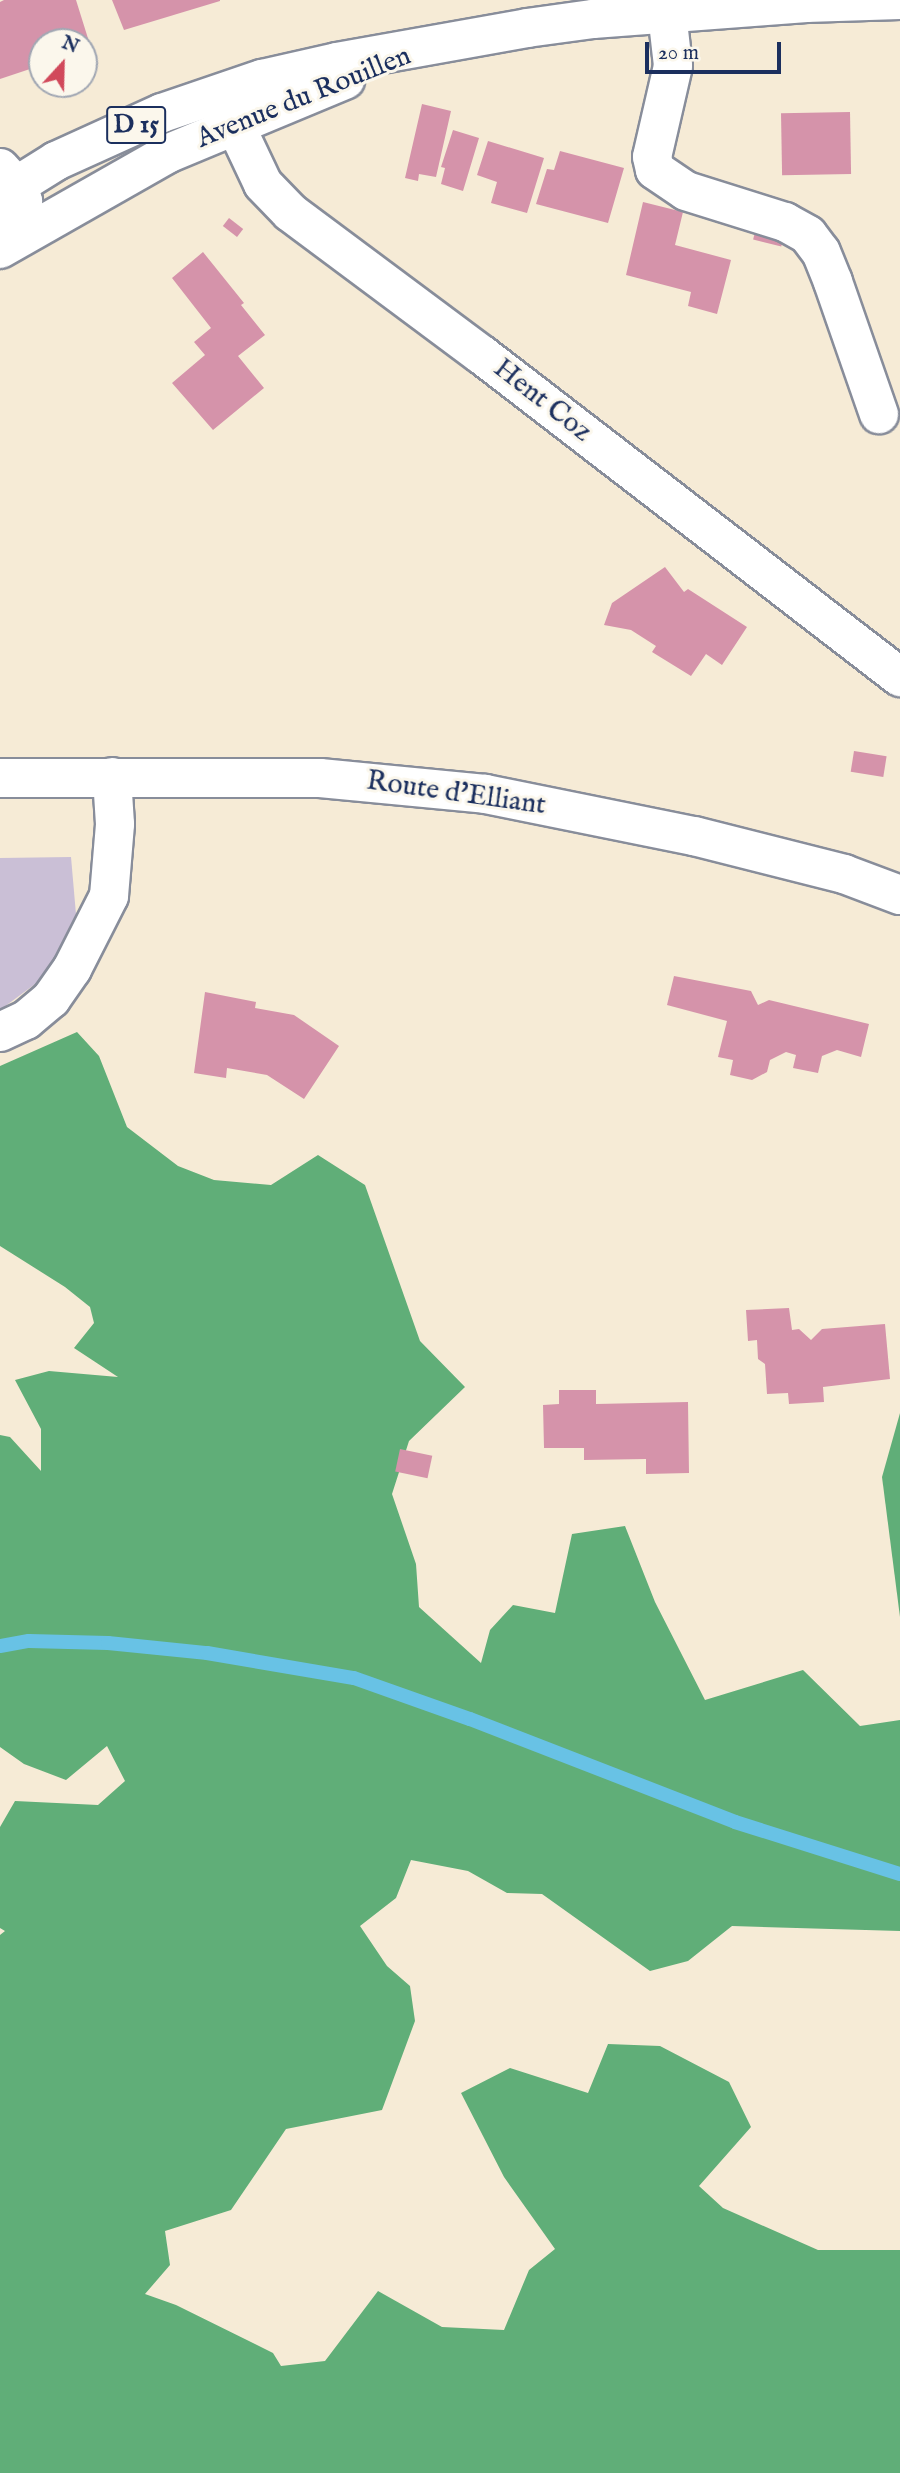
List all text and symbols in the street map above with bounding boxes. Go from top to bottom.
north arrow [28,28,98,98]
scale bar [648,28,785,72]
text: N [58,31,82,60]
street label: Avenue du Rouillen [192,40,416,156]
text: 20 m [658,40,699,67]
road number: D 15 [104,102,168,148]
street label: Hent Coz [486,352,598,450]
street label: Route d'Elliant [364,765,548,823]

